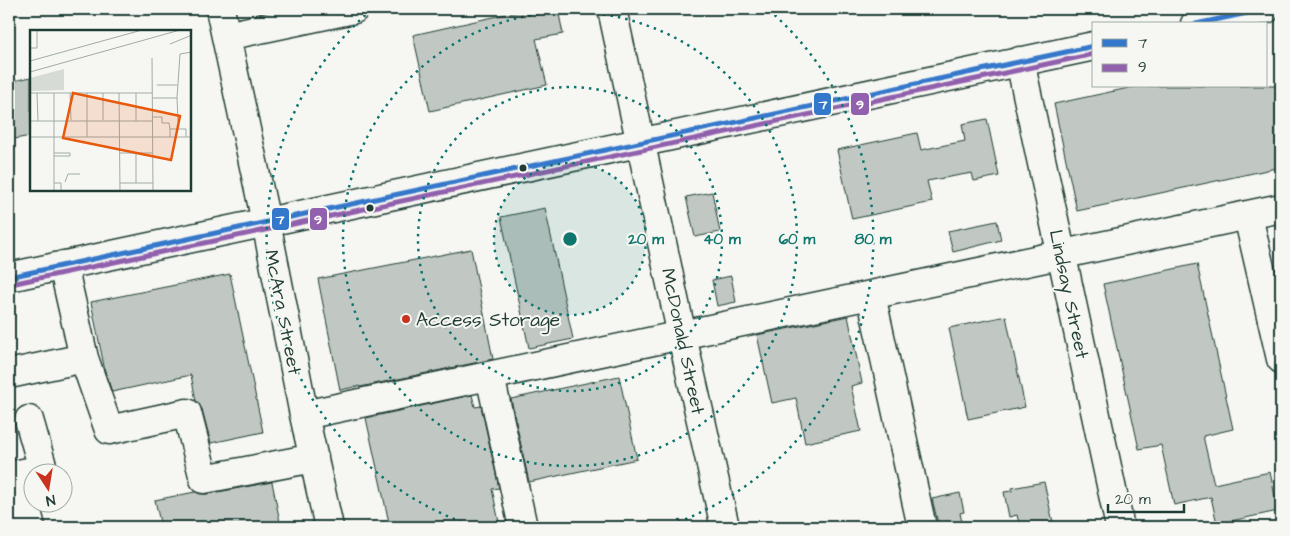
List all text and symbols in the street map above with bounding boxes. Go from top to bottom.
legend [1092,22,1268,88]
inset map [30,30,191,191]
text: 7 [1138,33,1147,54]
text: 9 [1138,57,1147,78]
line badge: 7 [813,92,832,116]
line badge: 9 [850,92,870,116]
text: 7 [818,95,828,115]
text: 9 [856,95,864,115]
unlabelled marker [518,163,528,173]
unlabelled marker [365,203,375,213]
line badge: 7 [271,207,290,231]
line badge: 9 [309,207,328,231]
text: 7 [275,210,285,230]
text: 9 [314,210,322,230]
street label: Lindsay Street [1041,227,1095,362]
text: 20 m [627,229,664,250]
text: 40 m [703,229,741,250]
text: 60 m [779,229,816,250]
text: 80 m [855,229,892,250]
centre of rings [561,230,579,248]
street label: McAra Street [257,248,308,377]
street label: McDonald Street [654,266,711,417]
place label: Access Storage [416,307,560,335]
marker: Access Storage [400,313,412,325]
north arrow [22,464,72,514]
scale bar [1108,481,1184,513]
text: N [44,489,57,510]
text: 20 m [1115,489,1151,510]

